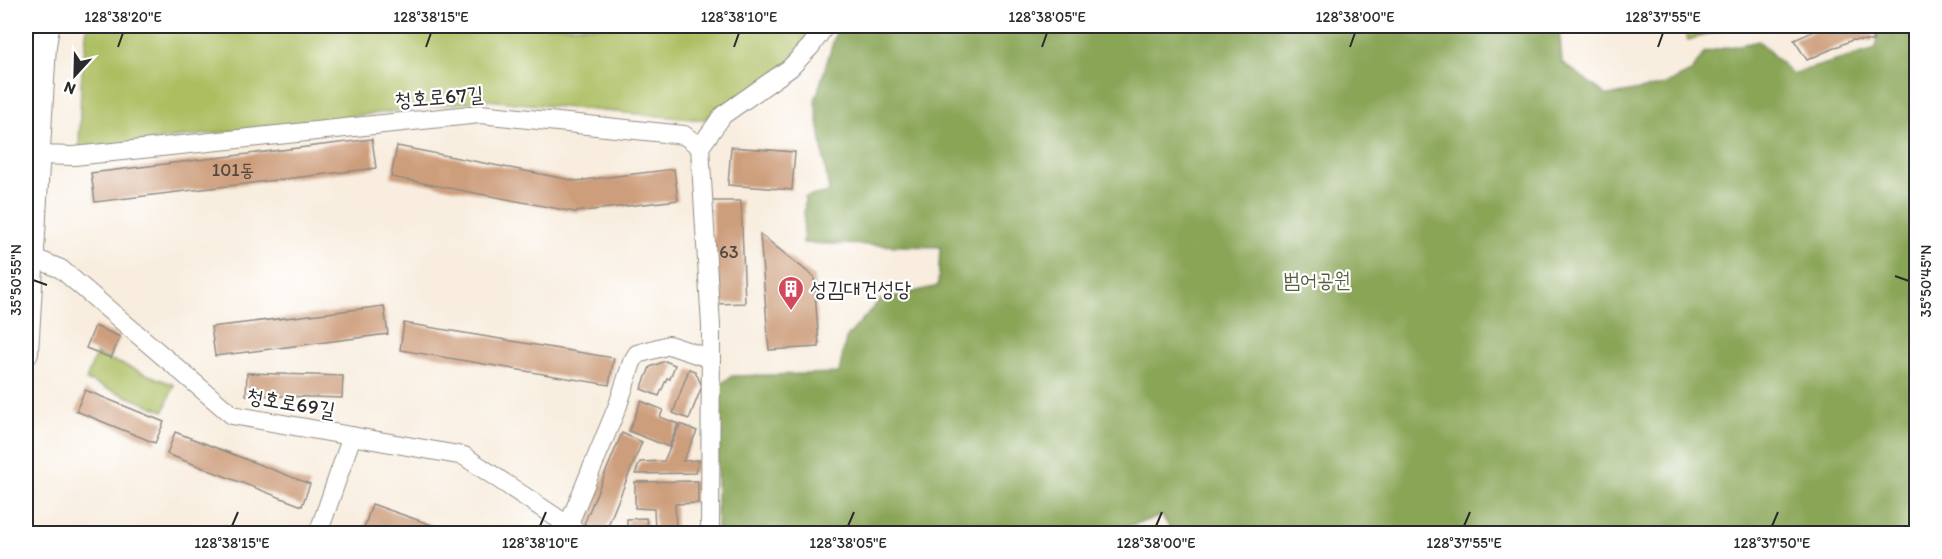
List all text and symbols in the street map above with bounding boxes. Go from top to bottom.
text: 128°38'20"E [84,8,162,26]
text: 128°38'15"E [393,8,469,26]
text: 128°38'10"E [701,8,777,26]
text: 128°38'05"E [1008,8,1086,26]
text: 128°38'00"E [1316,8,1394,26]
text: 128°37'55"E [1625,8,1701,26]
north arrow [45,45,105,105]
text: N [61,78,78,99]
street label: 청호로67길 [394,81,484,112]
house number: 101동 [212,159,254,181]
house number: 63 [719,241,739,263]
text: 35°50'55"N [7,244,25,316]
text: 35°50'45"N [1917,245,1935,317]
park label: 범어공원 [1283,267,1351,292]
building icon: 성김대건성당 [776,274,806,312]
place label: 성김대건성당 [810,276,911,301]
street label: 청호로69길 [245,382,338,423]
text: 128°38'15"E [194,534,270,552]
text: 128°38'10"E [502,534,578,552]
text: 128°38'05"E [809,534,887,552]
text: 128°38'00"E [1117,534,1195,552]
text: 128°37'55"E [1426,534,1502,552]
text: 128°37'50"E [1734,534,1810,552]

